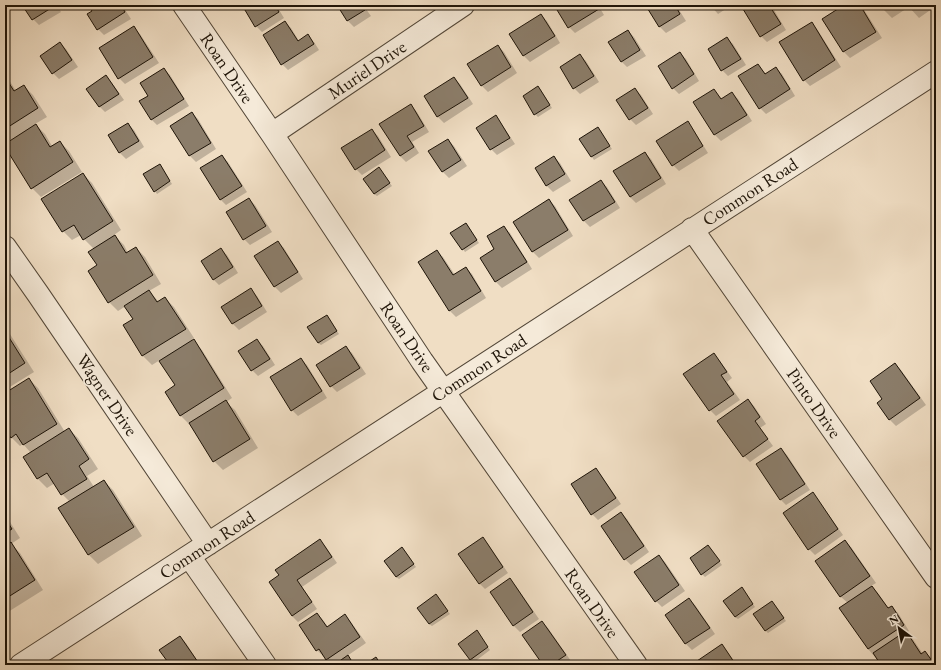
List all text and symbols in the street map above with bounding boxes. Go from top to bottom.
street label: Roan Drive [195,28,259,107]
street label: Muriel Drive [323,35,410,104]
street label: Common Road [698,152,803,231]
street label: Roan Drive [375,297,439,376]
street label: Common Road [427,328,532,407]
street label: Wagner Drive [72,349,143,440]
street label: Pinto Drive [782,363,847,442]
street label: Common Road [155,505,260,584]
street label: Roan Drive [560,563,625,642]
north arrow [879,608,919,648]
text: N [886,611,901,628]

